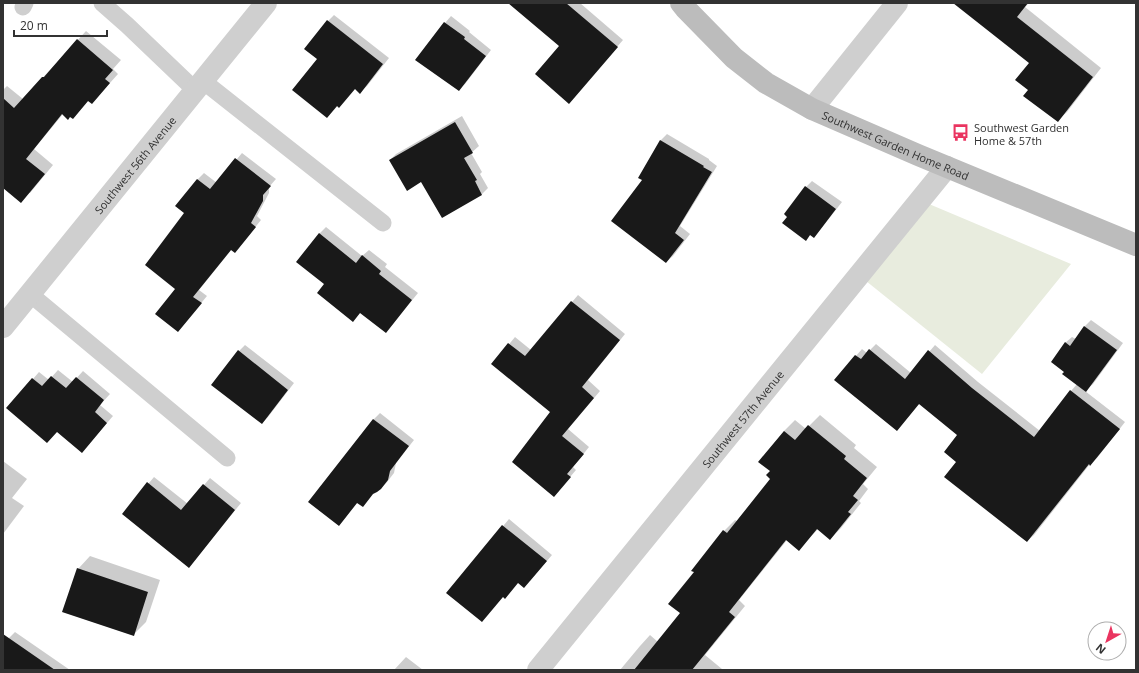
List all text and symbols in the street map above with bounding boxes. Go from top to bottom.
scale bar [14,12,107,38]
text: 20 m [20,17,48,34]
street label: Southwest Garden Home Road [820,107,971,183]
street label: Southwest 56th Avenue [91,113,179,217]
place label: Southwest Garden Home & 57th [974,120,1069,148]
bus stop icon: Southwest Garden Home & 57th [951,123,971,143]
street label: Southwest 57th Avenue [698,367,786,470]
north arrow [1087,621,1127,661]
text: N [1092,641,1109,658]

